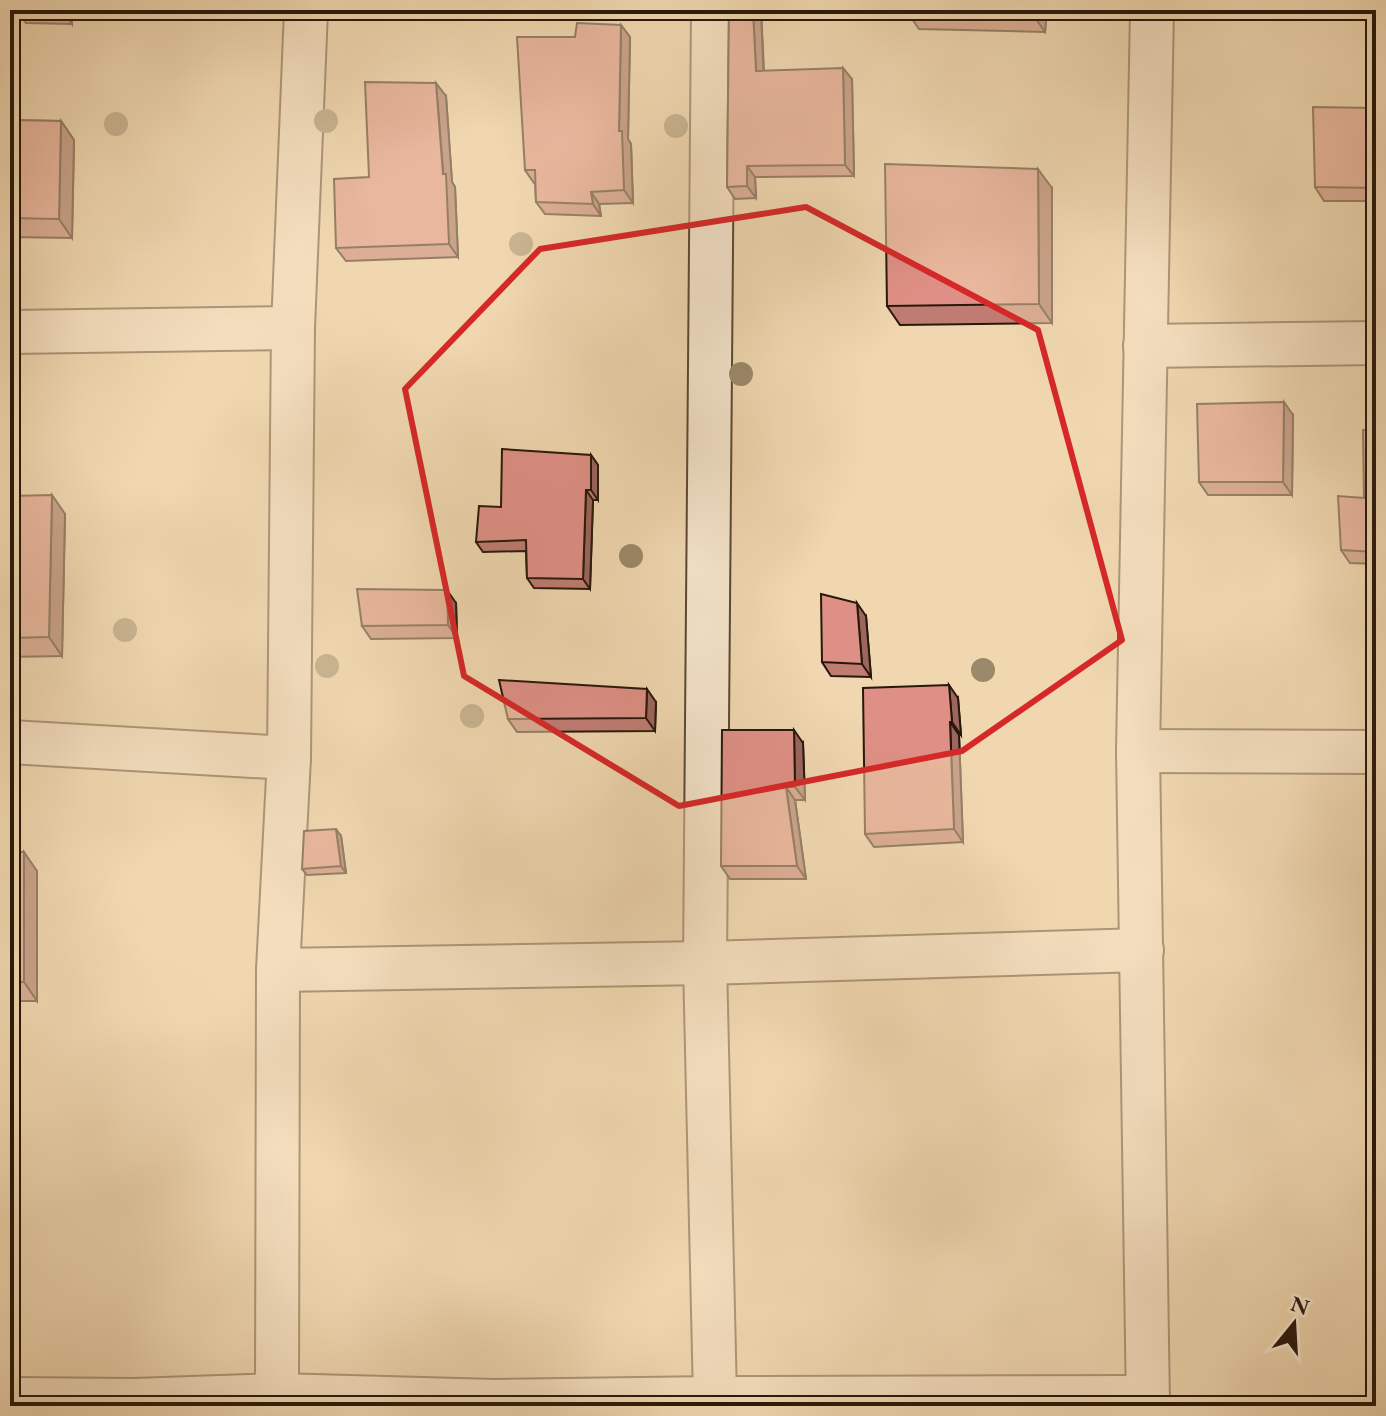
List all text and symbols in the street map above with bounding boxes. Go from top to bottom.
north arrow [1254,1284,1334,1364]
text: N [1287,1289,1313,1322]

